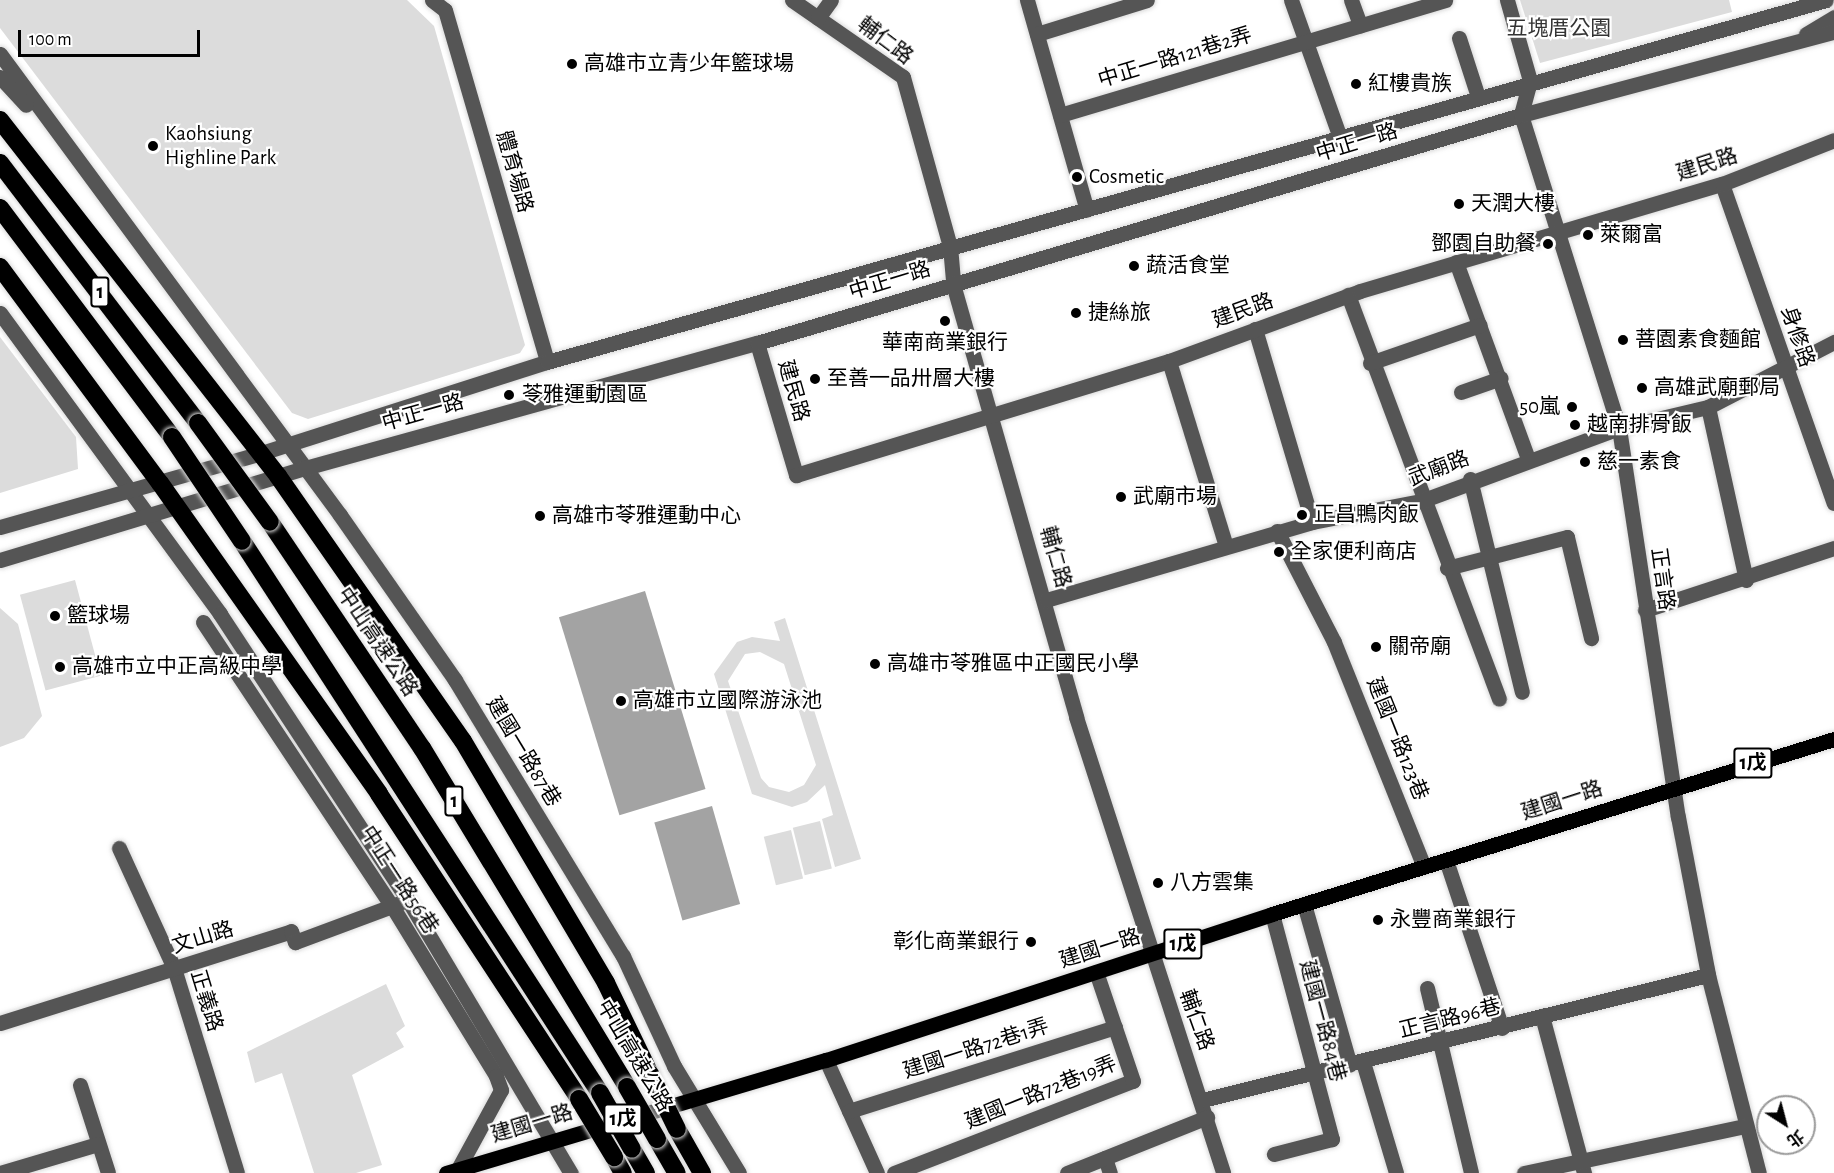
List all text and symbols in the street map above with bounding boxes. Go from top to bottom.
street label: 輔仁路 [852,12,918,70]
park label: 五塊厝公園 [1507,16,1611,42]
scale bar [21,18,202,56]
street label: 中正一路121巷2弄 [1095,23,1255,93]
text: 100 m [29,31,72,49]
place label: 高雄市立青少年籃球場 [584,51,794,77]
marker: 高雄市立青少年籃球場 [565,57,579,71]
place label: 紅樓貴族 [1368,71,1452,97]
marker: 紅樓貴族 [1349,77,1363,91]
street label: 中正一路 [1313,119,1401,167]
place label: Kaohsiung Highline Park [165,121,276,171]
street label: 體育場路 [490,128,538,216]
marker: Kaohsiung Highline Park [146,139,160,153]
street label: 建民路 [1673,143,1741,187]
place label: Cosmetic [1089,164,1164,190]
marker: Cosmetic [1070,170,1084,184]
place label: 天潤大樓 [1471,191,1555,217]
marker: 天潤大樓 [1452,197,1466,211]
place label: 萊爾富 [1600,222,1663,248]
marker: 萊爾富 [1581,228,1595,242]
place label: 鄧園自助餐 [1431,231,1536,257]
marker: 鄧園自助餐 [1541,237,1555,251]
place label: 蔬活食堂 [1146,253,1230,279]
street label: 中正一路 [846,257,934,305]
marker: 蔬活食堂 [1127,259,1141,273]
road number: 1 [90,275,110,309]
street label: 建民路 [1209,288,1277,334]
place label: 捷絲旅 [1088,300,1151,326]
street label: 身修路 [1775,303,1819,371]
marker: 捷絲旅 [1069,306,1083,320]
marker: 華南商業銀行 [938,314,952,328]
place label: 菩園素食麵館 [1635,327,1761,353]
place label: 華南商業銀行 [882,330,1008,356]
marker: 菩園素食麵館 [1616,333,1630,347]
street label: 建民路 [772,357,814,425]
place label: 至善一品卅層大樓 [827,366,995,392]
marker: 至善一品卅層大樓 [808,372,822,386]
place label: 高雄武廟郵局 [1654,375,1780,401]
marker: 高雄武廟郵局 [1635,381,1649,395]
place label: 苓雅運動園區 [522,382,648,408]
marker: 苓雅運動園區 [500,386,518,404]
street label: 中正一路 [379,389,467,437]
place label: 50嵐 [1519,394,1560,420]
marker: 50嵐 [1565,400,1579,414]
place label: 越南排骨飯 [1587,412,1692,438]
marker: 越南排骨飯 [1568,418,1582,432]
street label: 武廟路 [1405,446,1473,492]
place label: 慈一素食 [1597,449,1681,475]
marker: 慈一素食 [1578,455,1592,469]
place label: 武廟市場 [1133,484,1217,510]
marker: 武廟市場 [1114,490,1128,504]
place label: 正昌鴨肉飯 [1314,502,1419,528]
place label: 高雄市苓雅運動中心 [552,503,741,529]
marker: 正昌鴨肉飯 [1295,508,1309,522]
marker: 高雄市苓雅運動中心 [533,509,547,523]
street label: 輔仁路 [1034,523,1076,591]
place label: 全家便利商店 [1291,539,1417,565]
marker: 全家便利商店 [1272,545,1286,559]
street label: 正言路 [1645,546,1679,612]
street label: 中山高速公路 [331,583,423,701]
place label: 籃球場 [67,603,130,629]
marker: 籃球場 [48,609,62,623]
place label: 關帝廟 [1388,634,1451,660]
marker: 關帝廟 [1369,640,1383,654]
place label: 高雄市苓雅區中正國民小學 [887,651,1139,677]
place label: 高雄市立中正高級中學 [72,654,282,680]
marker: 高雄市苓雅區中正國民小學 [868,657,882,671]
marker: 高雄市立中正高級中學 [53,660,67,674]
street label: 建國一路123巷 [1361,674,1433,804]
place label: 高雄市立國際游泳池 [633,688,822,714]
street label: 建國一路87巷 [480,692,566,812]
marker: 高雄市立國際游泳池 [614,694,628,708]
road number: 1戊 [1732,746,1774,780]
street label: 建國一路 [1518,776,1606,826]
road number: 1 [444,784,464,818]
street label: 中正一路56巷 [355,821,443,939]
place label: 八方雲集 [1170,870,1254,896]
marker: 八方雲集 [1151,876,1165,890]
place label: 永豐商業銀行 [1390,907,1516,933]
marker: 永豐商業銀行 [1371,913,1385,927]
street label: 文山路 [169,917,237,959]
street label: 建國一路 [1056,924,1144,974]
road number: 1戊 [1162,927,1204,961]
place label: 彰化商業銀行 [893,929,1019,955]
marker: 彰化商業銀行 [1024,935,1038,949]
street label: 建國一路84巷 [1294,957,1350,1085]
street label: 正義路 [185,967,227,1035]
street label: 輔仁路 [1173,986,1219,1054]
street label: 正言路96巷 [1397,994,1503,1044]
street label: 中山高速公路 [591,996,677,1116]
street label: 建國一路72巷1弄 [900,1014,1052,1084]
street label: 建國一路72巷19弄 [961,1051,1121,1135]
north arrow [1756,1095,1816,1155]
street label: 建國一路 [488,1100,576,1148]
road number: 1戊 [602,1102,644,1136]
text: 北 [1784,1127,1807,1149]

